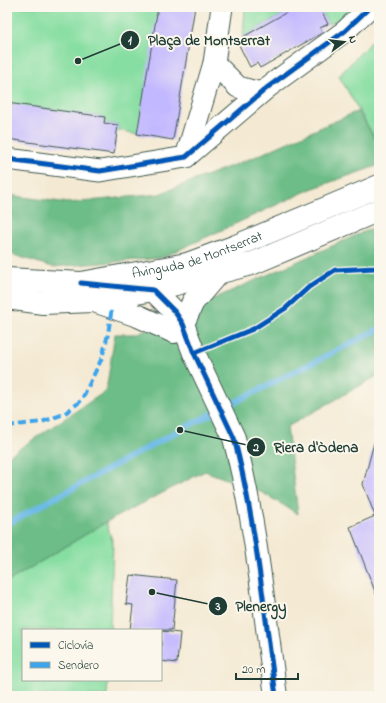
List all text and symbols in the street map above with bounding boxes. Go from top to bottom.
north arrow [324,22,364,62]
callout: Plaça de Montserrat [120,26,278,53]
text: Plaça de Montserrat [148,30,271,52]
text: 1 [128,32,132,50]
text: N [344,34,361,45]
street label: Avinguda de Montserrat [130,225,266,284]
callout: Riera d'Òdena [246,433,366,460]
text: Riera d'Òdena [273,437,358,459]
text: 2 [252,439,259,457]
callout: Plenergy [208,592,294,619]
text: Plenergy [236,596,287,620]
text: 3 [215,598,221,616]
legend [22,629,162,681]
text: Ciclovía [58,637,94,655]
scale bar [236,655,298,681]
text: Sendero [58,657,99,675]
text: 20 m [242,661,265,679]

